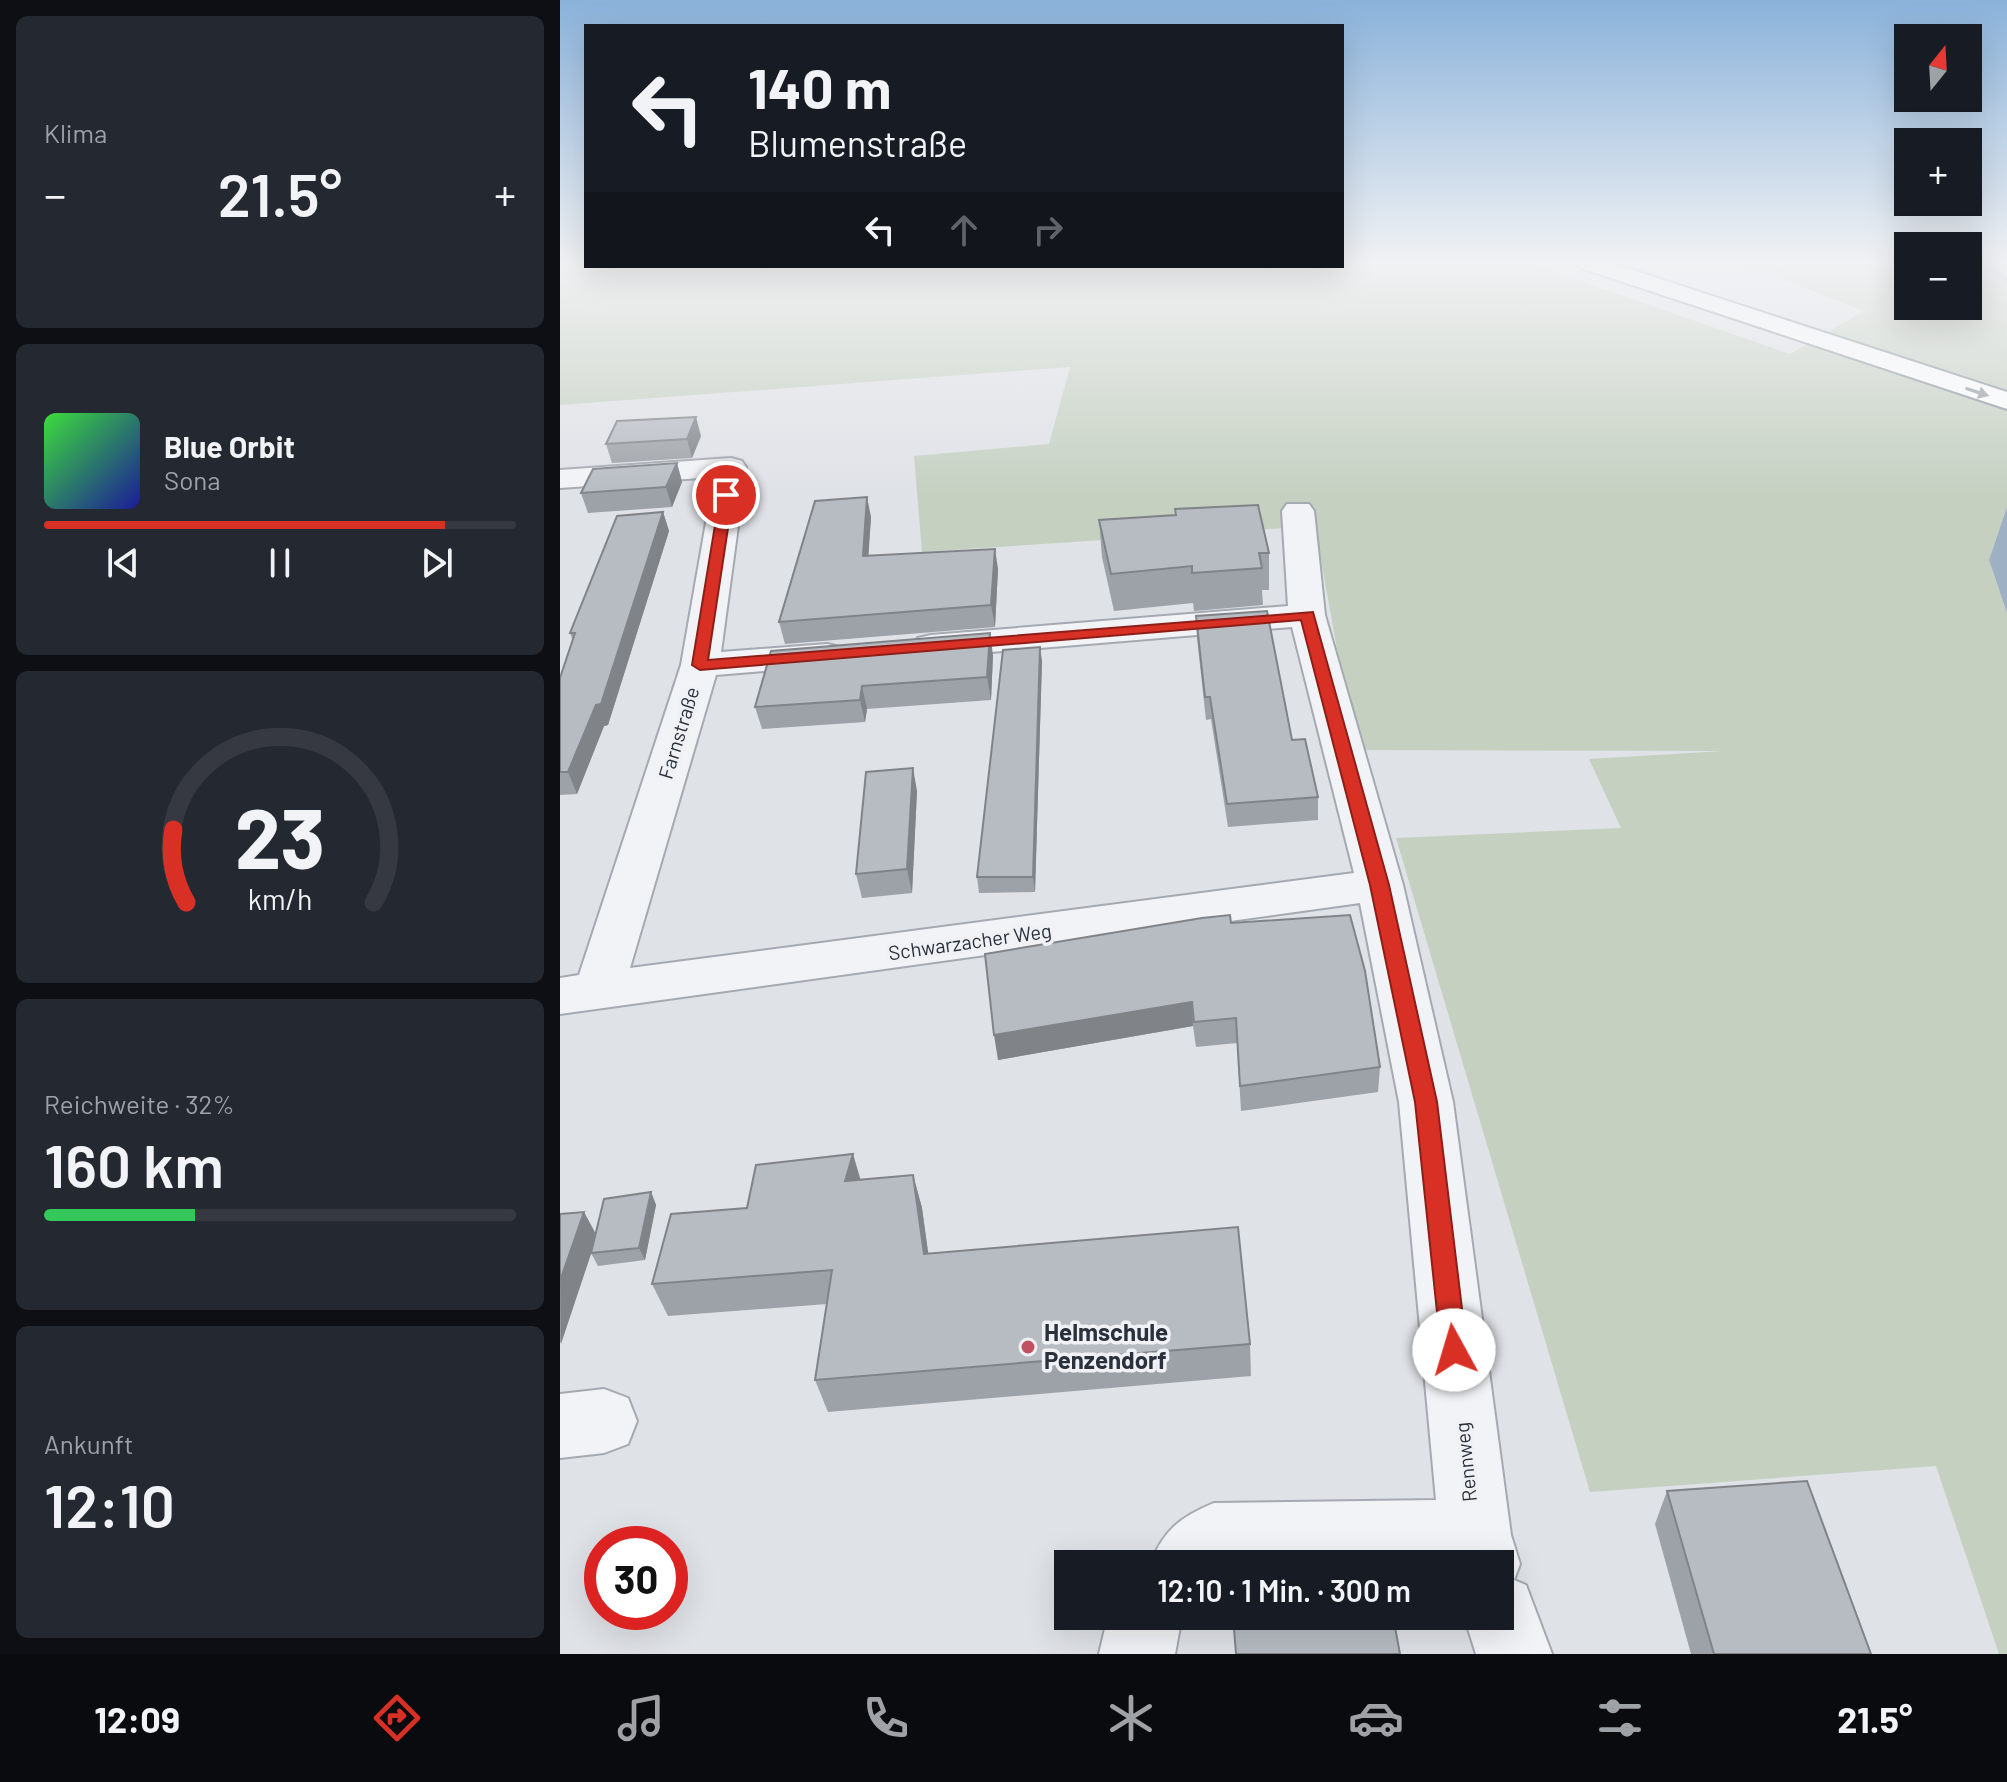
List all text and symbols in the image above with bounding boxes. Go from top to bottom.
north arrow [1894,24,1982,112]
map controls [1894,24,1982,320]
text: 140 m [748,53,892,120]
icon: left [616,56,720,160]
text: Klima [44,117,107,148]
text: Blumenstraße [748,121,967,164]
button: + [1894,128,1982,216]
text: 21.5° [218,157,342,229]
text: − [44,167,66,220]
text: + [494,167,516,220]
icon: left [858,208,902,252]
icon: ahead [942,208,986,252]
icon: right [1026,208,1070,252]
button: − [1894,232,1982,320]
one-way arrow [1966,386,1990,399]
text: Blue Orbit [164,428,295,464]
pin [692,461,760,529]
text: Sona [164,464,221,495]
icon: arrive [704,473,748,517]
icon: previous [101,541,145,585]
icon: pause [258,541,302,585]
icon: next [415,541,459,585]
street label: Farnstraße [653,684,703,782]
text: 23 [235,786,325,886]
text: km/h [248,881,312,916]
street label: Schwarzacher Weg [887,918,1053,964]
text: Reichweite · 32% [44,1088,235,1119]
text: 160 km [44,1128,224,1200]
position arrow [1412,1308,1496,1392]
place label: Helmschule Penzendorf [1044,1317,1168,1374]
marker: Helmschule Penzendorf [1019,1338,1037,1356]
street label: Rennweg [1449,1421,1481,1503]
text: Ankunft [44,1428,133,1459]
text: 12:10 [44,1468,175,1540]
speed limit sign: 30 [584,1526,688,1630]
text: 12:10 · 1 Min. · 300 m [1157,1572,1411,1608]
icon: directions [369,1690,425,1746]
icon: music [613,1690,669,1746]
icon: phone [858,1690,914,1746]
icon: climate [1103,1690,1159,1746]
icon: car [1348,1690,1404,1746]
icon: filters [1592,1690,1648,1746]
text: 12:09 [94,1697,180,1740]
text: 21.5° [1837,1697,1913,1740]

